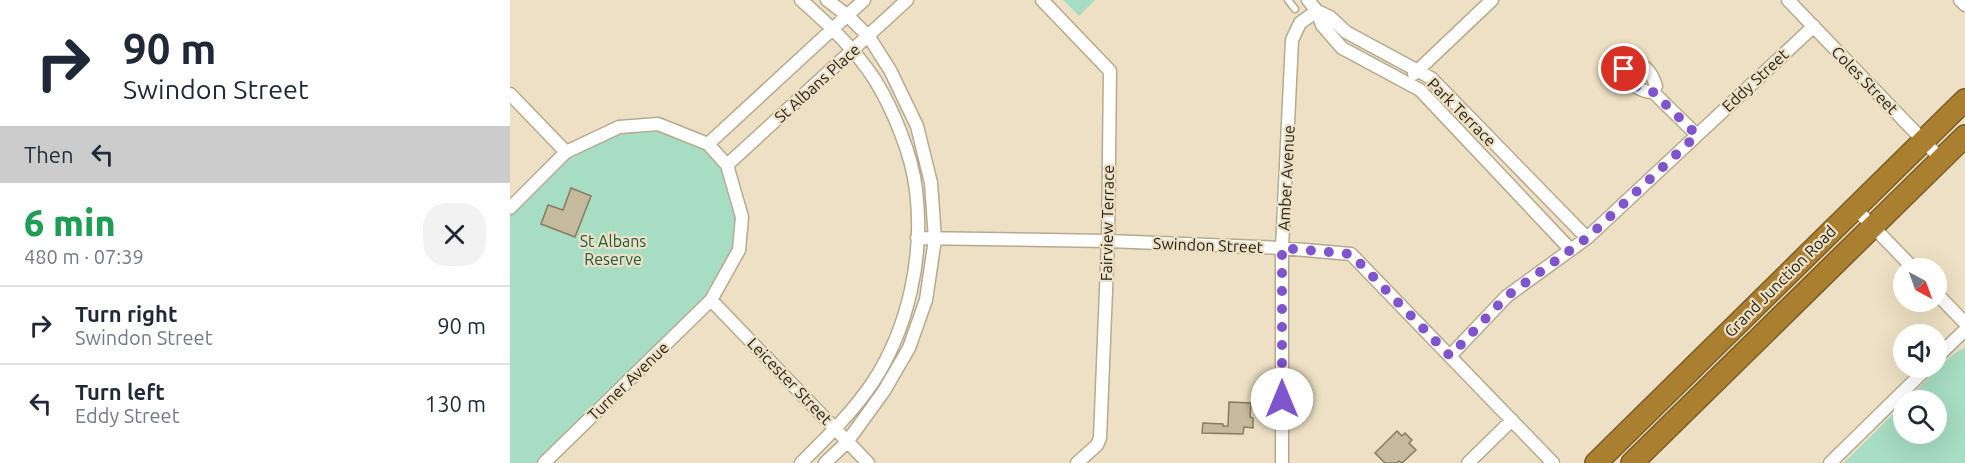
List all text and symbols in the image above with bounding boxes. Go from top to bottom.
icon: right [24,24,102,102]
text: 90 m [123,25,217,72]
street label: St Albans Place [771,40,863,126]
street label: Coles Street [1828,42,1902,118]
pin [1598,43,1649,94]
street label: Eddy Street [1718,44,1792,115]
icon: arrive [1607,52,1640,85]
text: Swindon Street [123,74,309,104]
street label: Park Terrace [1424,74,1500,150]
street label: Amber Avenue [1274,125,1298,231]
icon: left [86,138,119,171]
text: Then [24,142,74,167]
street label: Fairview Terrace [1097,165,1117,281]
text: 6 min [24,202,116,243]
button: close [423,203,486,266]
street label: Grand Junction Road [1721,222,1839,340]
park label: St Albans Reserve [580,232,646,268]
street label: Swindon Street [1153,234,1264,256]
text: 480 m · 07:39 [24,245,144,268]
north arrow [1893,258,1947,312]
map controls [1893,258,1947,444]
text: Turn right [75,301,177,326]
icon: right [24,309,57,342]
text: 90 m [437,313,486,338]
button: sound [1893,324,1947,378]
text: Swindon Street [75,326,213,349]
street label: Leicester Street [744,334,836,429]
street label: Turner Avenue [584,338,672,424]
position arrow [1250,367,1314,431]
text: Turn left [75,379,165,404]
icon: left [24,387,57,420]
button: search [1893,390,1947,444]
text: 130 m [425,391,486,416]
text: Eddy Street [75,404,180,427]

